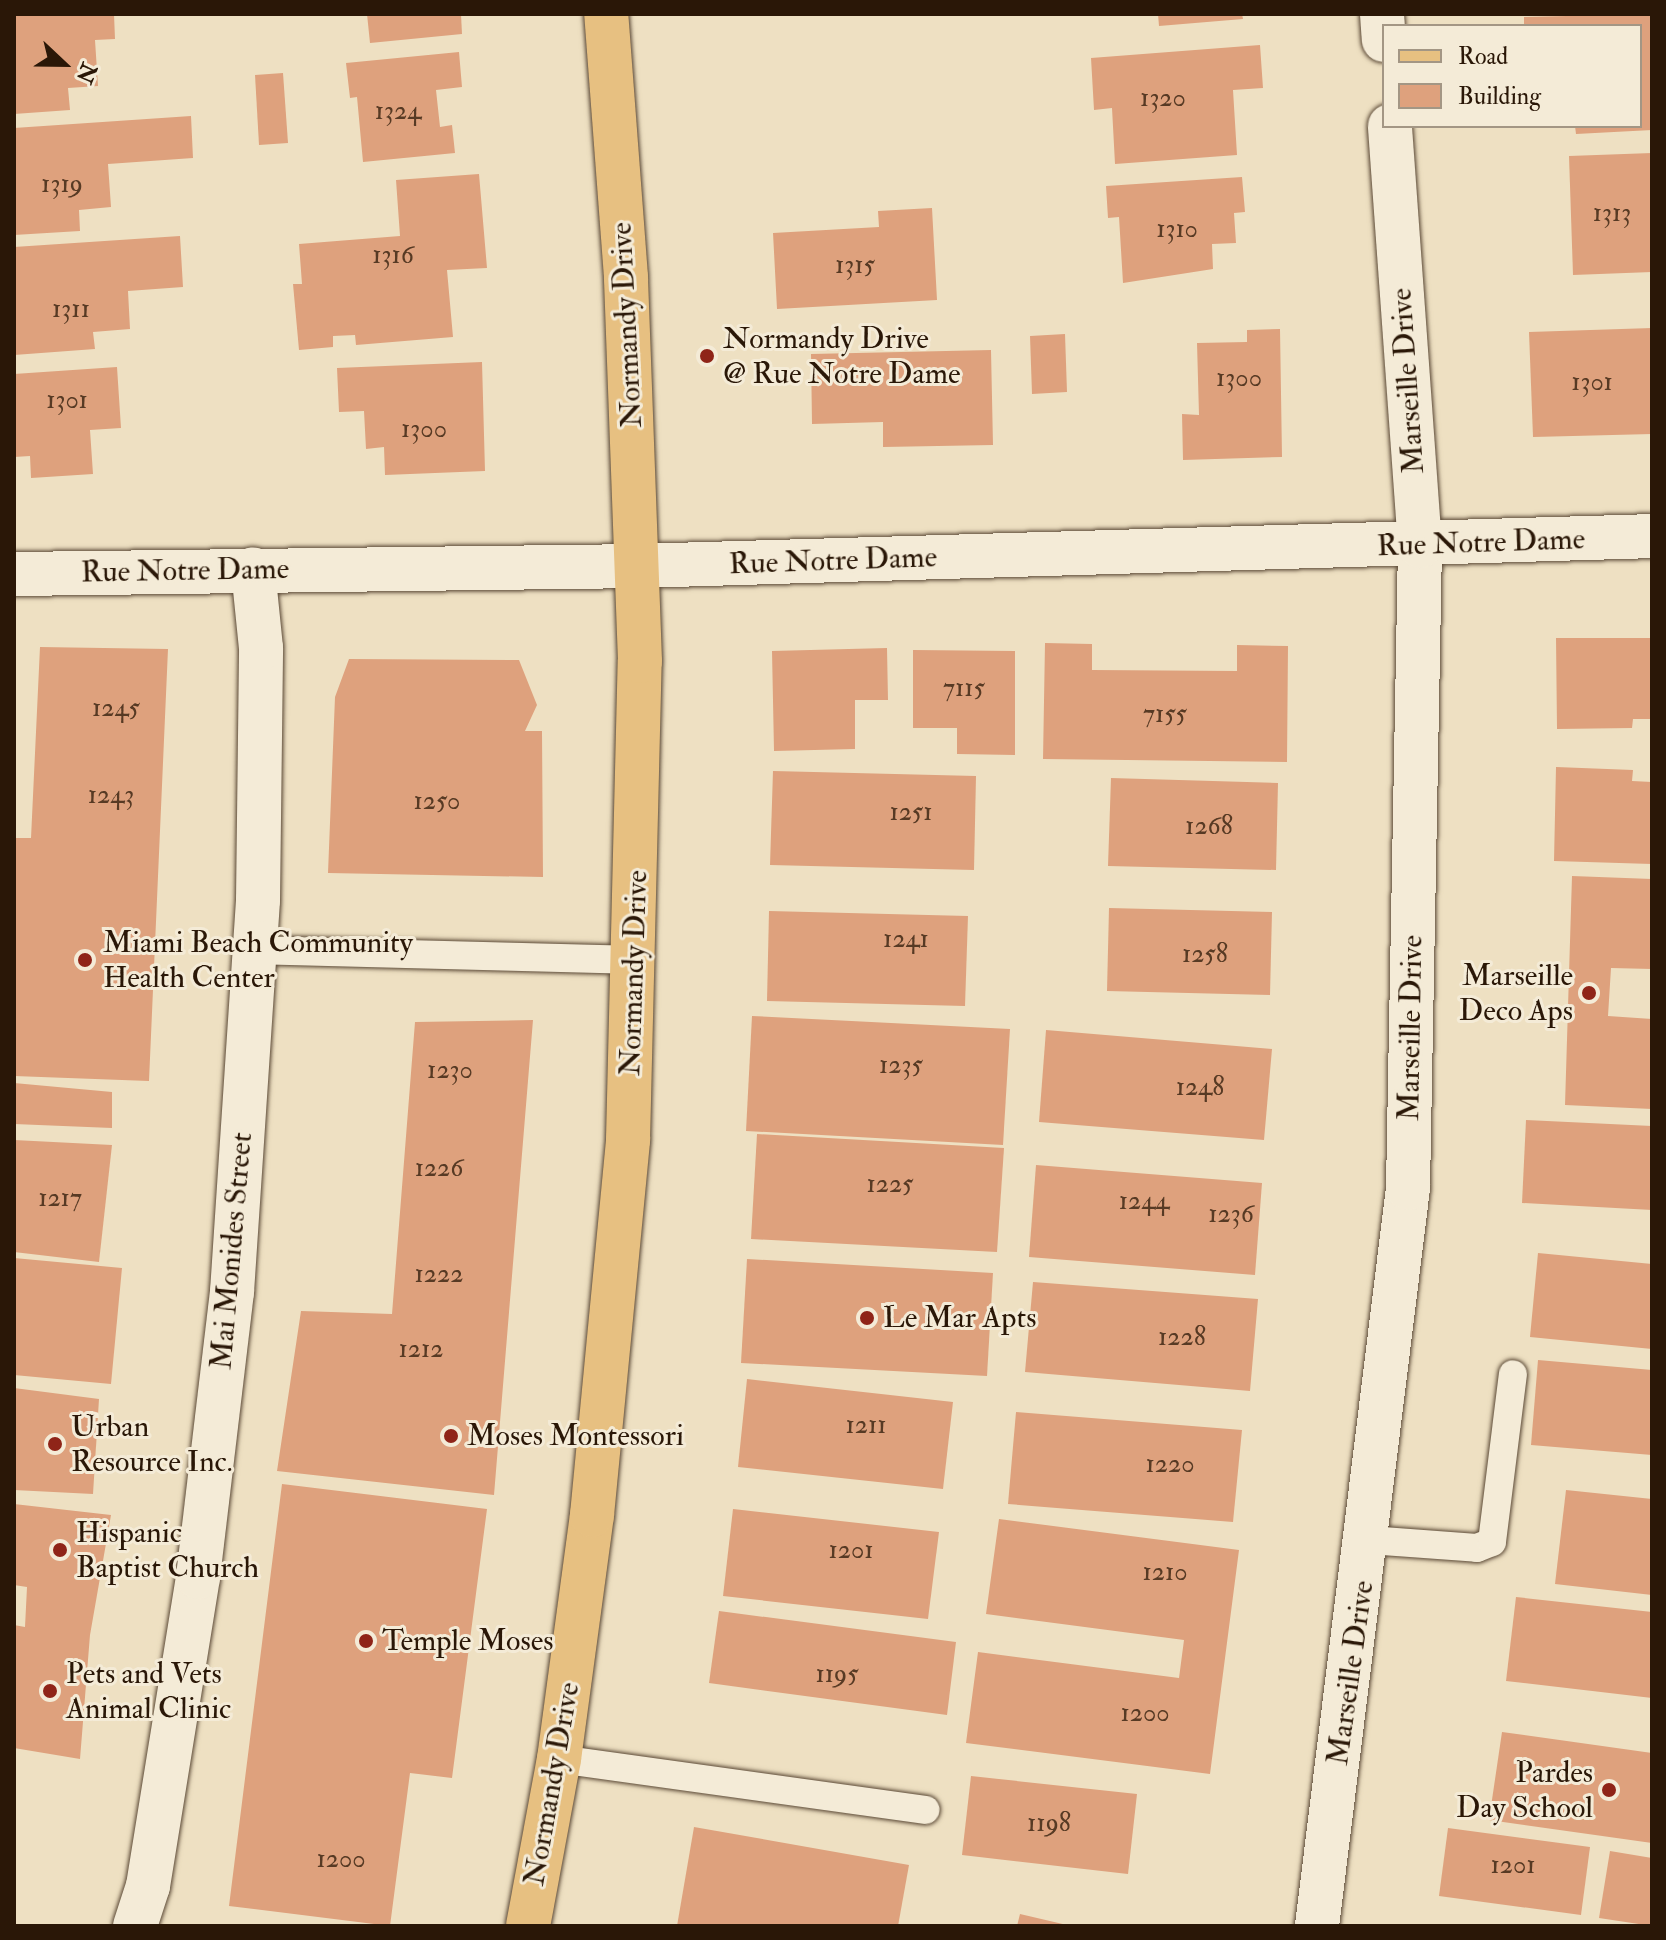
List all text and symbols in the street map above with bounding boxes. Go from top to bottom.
north arrow [24,24,104,104]
legend [1382,24,1642,128]
text: Road [1458,41,1508,72]
text: N [70,59,103,87]
text: Building [1458,81,1541,112]
house number: 1320 [1140,83,1186,115]
house number: 1324 [375,96,421,128]
house number: 1319 [41,169,83,201]
house number: 1313 [1593,198,1631,230]
house number: 1310 [1156,214,1198,246]
street label: Normandy Drive [604,221,650,429]
house number: 1316 [372,240,414,272]
house number: 1315 [835,250,875,282]
street label: Marseille Drive [1384,287,1432,475]
house number: 1311 [52,294,90,326]
place label: Normandy Drive @ Rue Notre Dame [723,321,961,392]
marker: Normandy Drive @ Rue Notre Dame [698,347,716,365]
house number: 1300 [1216,363,1262,395]
house number: 1301 [1571,367,1613,399]
house number: 1301 [46,385,88,417]
house number: 1300 [401,414,447,446]
street label: Rue Notre Dame [1376,521,1586,565]
street label: Rue Notre Dame [728,539,938,583]
street label: Rue Notre Dame [81,551,289,591]
house number: 7115 [943,673,985,705]
house number: 1245 [92,693,140,725]
house number: 7155 [1143,699,1187,731]
house number: 1243 [88,780,134,812]
house number: 1250 [414,786,460,818]
house number: 1251 [889,797,933,829]
house number: 1268 [1185,811,1233,843]
street label: Normandy Drive [612,870,656,1076]
house number: 1241 [883,924,929,956]
place label: Miami Beach Community Health Center [103,925,413,996]
street label: Marseille Drive [1391,935,1431,1121]
house number: 1258 [1182,939,1228,971]
marker: Miami Beach Community Health Center [74,949,96,971]
place label: Marseille Deco Aps [1459,958,1573,1028]
marker: Marseille Deco Aps [1580,984,1598,1002]
house number: 1235 [879,1050,923,1082]
house number: 1230 [427,1055,473,1087]
house number: 1248 [1176,1072,1224,1104]
street label: Mai Monides Street [204,1131,260,1371]
house number: 1226 [415,1153,463,1185]
house number: 1225 [867,1169,913,1201]
house number: 1217 [38,1183,82,1215]
house number: 1244 [1119,1186,1169,1218]
house number: 1236 [1208,1199,1254,1231]
house number: 1222 [415,1259,463,1291]
place label: Le Mar Apts [883,1300,1036,1336]
marker: Le Mar Apts [858,1309,876,1327]
house number: 1228 [1158,1322,1206,1354]
house number: 1212 [399,1334,443,1366]
place label: Urban Resource Inc. [71,1409,232,1480]
house number: 1211 [845,1410,887,1442]
place label: Moses Montessori [467,1418,684,1454]
marker: Moses Montessori [442,1427,460,1445]
marker: Urban Resource Inc. [46,1435,64,1453]
house number: 1220 [1146,1449,1194,1481]
place label: Hispanic Baptist Church [76,1515,259,1586]
house number: 1201 [829,1535,873,1567]
marker: Hispanic Baptist Church [51,1541,69,1559]
house number: 1210 [1143,1557,1187,1589]
street label: Marseille Drive [1320,1578,1382,1768]
place label: Temple Moses [382,1623,554,1659]
marker: Temple Moses [357,1632,375,1650]
place label: Pets and Vets Animal Clinic [66,1656,231,1726]
house number: 1195 [815,1659,859,1691]
street label: Normandy Drive [516,1680,588,1888]
marker: Pets and Vets Animal Clinic [41,1682,59,1700]
house number: 1200 [1120,1698,1170,1730]
place label: Pardes Day School [1456,1755,1593,1826]
marker: Pardes Day School [1600,1781,1618,1799]
house number: 1198 [1027,1808,1071,1840]
house number: 1200 [316,1844,366,1876]
house number: 1201 [1491,1850,1535,1882]

